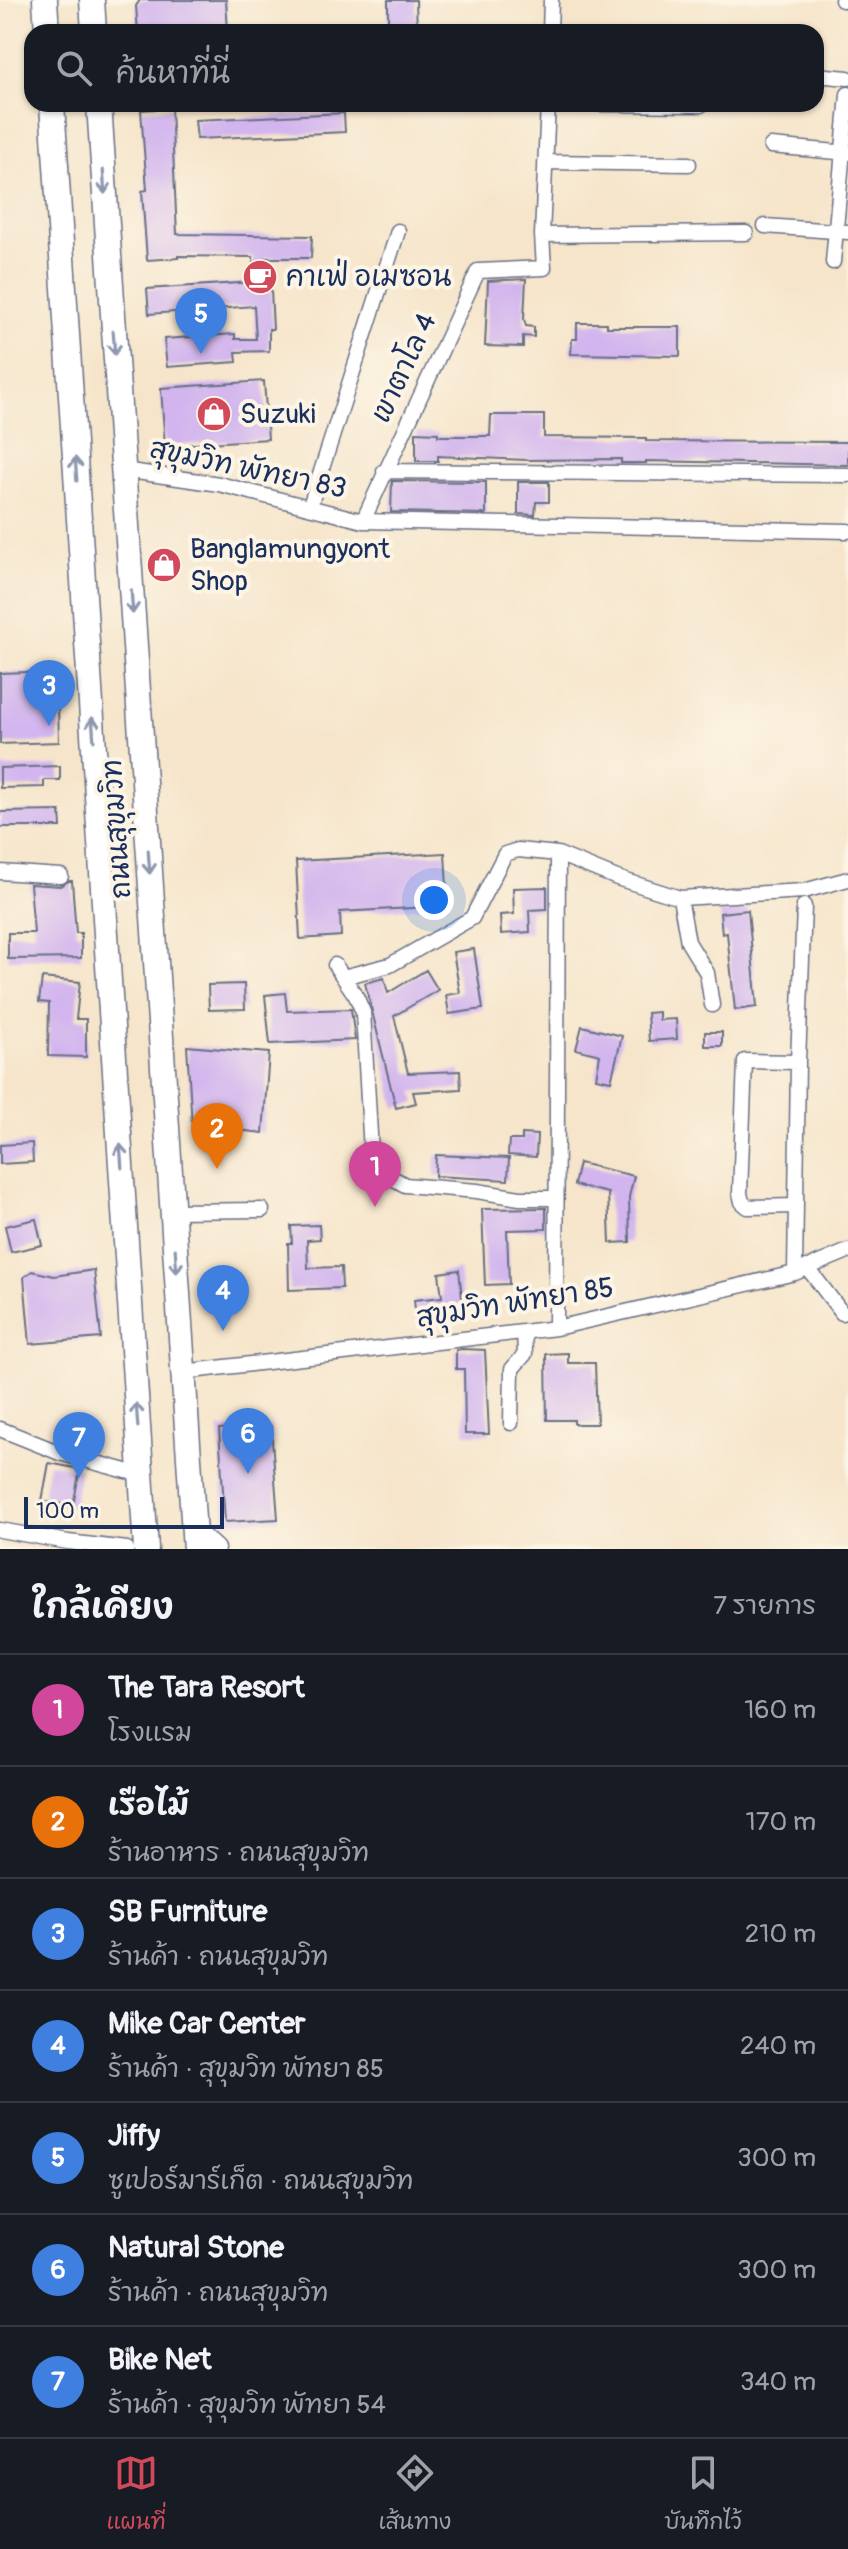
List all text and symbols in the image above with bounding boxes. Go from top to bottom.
search box [24,24,824,112]
icon: search [52,46,96,90]
text: ค้นหาที่นี่ [116,55,230,92]
one-way arrow [96,168,111,195]
cafe icon: คาเฟ่ อเมซอน [241,258,279,296]
place label: คาเฟ่ อเมซอน [286,258,452,295]
pin: 5 [175,288,227,354]
street label: เขาตาโล 4 [361,306,445,428]
one-way arrow [107,329,122,356]
shop icon: Suzuki [195,395,233,433]
place label: Suzuki [240,397,316,432]
street label: สุขุมวิท พัทยา 83 [146,431,349,509]
one-way arrow [68,456,83,483]
place label: Banglamungyont Shop [190,532,391,599]
shop icon: Banglamungyont Shop [145,546,183,584]
one-way arrow [125,588,140,615]
pin: 3 [23,660,75,726]
one-way arrow [85,716,100,743]
street label: ถนนสุขุมวิท [95,758,141,900]
one-way arrow [142,848,157,875]
your location [414,880,454,920]
pin: 2 [191,1103,243,1169]
pin: 1 [349,1141,401,1207]
one-way arrow [113,1143,128,1170]
one-way arrow [169,1247,184,1274]
pin: 4 [197,1265,249,1331]
street label: สุขุมวิท พัทยา 85 [414,1270,616,1338]
one-way arrow [130,1402,145,1429]
pin: 6 [222,1408,274,1474]
pin: 7 [53,1412,105,1478]
scale bar [24,1493,224,1529]
text: 100 m [36,1497,99,1525]
text: ใกล้เคียง [32,1586,174,1629]
text: 7 รายการ [713,1590,816,1622]
text: The Tara Resort [108,1669,304,1706]
text: 1 [53,1694,63,1726]
text: 160 m [744,1694,816,1726]
text: โรงแรม [108,1717,192,1749]
text: เรือไม้ [108,1787,189,1824]
text: 2 [51,1806,65,1838]
text: 170 m [746,1806,816,1838]
text: ร้านอาหาร · ถนนสุขุมวิท [108,1837,369,1869]
text: SB Furniture [108,1893,267,1930]
text: 3 [51,1918,65,1950]
text: 210 m [745,1918,816,1950]
text: ร้านค้า · ถนนสุขุมวิท [108,1941,329,1973]
text: Mike Car Center [108,2005,305,2042]
text: 4 [50,2030,66,2062]
text: 240 m [740,2030,816,2062]
text: ร้านค้า · สุขุมวิท พัทยา 85 [108,2053,384,2085]
text: Jiffy [108,2117,160,2154]
text: 5 [51,2142,65,2174]
text: 300 m [737,2142,816,2174]
text: ซูเปอร์มาร์เก็ต · ถนนสุขุมวิท [108,2165,413,2197]
text: Natural Stone [108,2229,284,2266]
text: 6 [50,2254,66,2286]
text: 300 m [737,2254,816,2286]
text: ร้านค้า · ถนนสุขุมวิท [108,2277,329,2309]
text: Bike Net [108,2341,211,2378]
text: 7 [51,2366,65,2398]
text: 340 m [740,2366,816,2398]
text: ร้านค้า · สุขุมวิท พัทยา 54 [108,2389,386,2421]
tab: แผนที่ [106,2451,166,2537]
tab: เส้นทาง [379,2451,451,2537]
tab: บันทึกไว้ [664,2451,742,2537]

